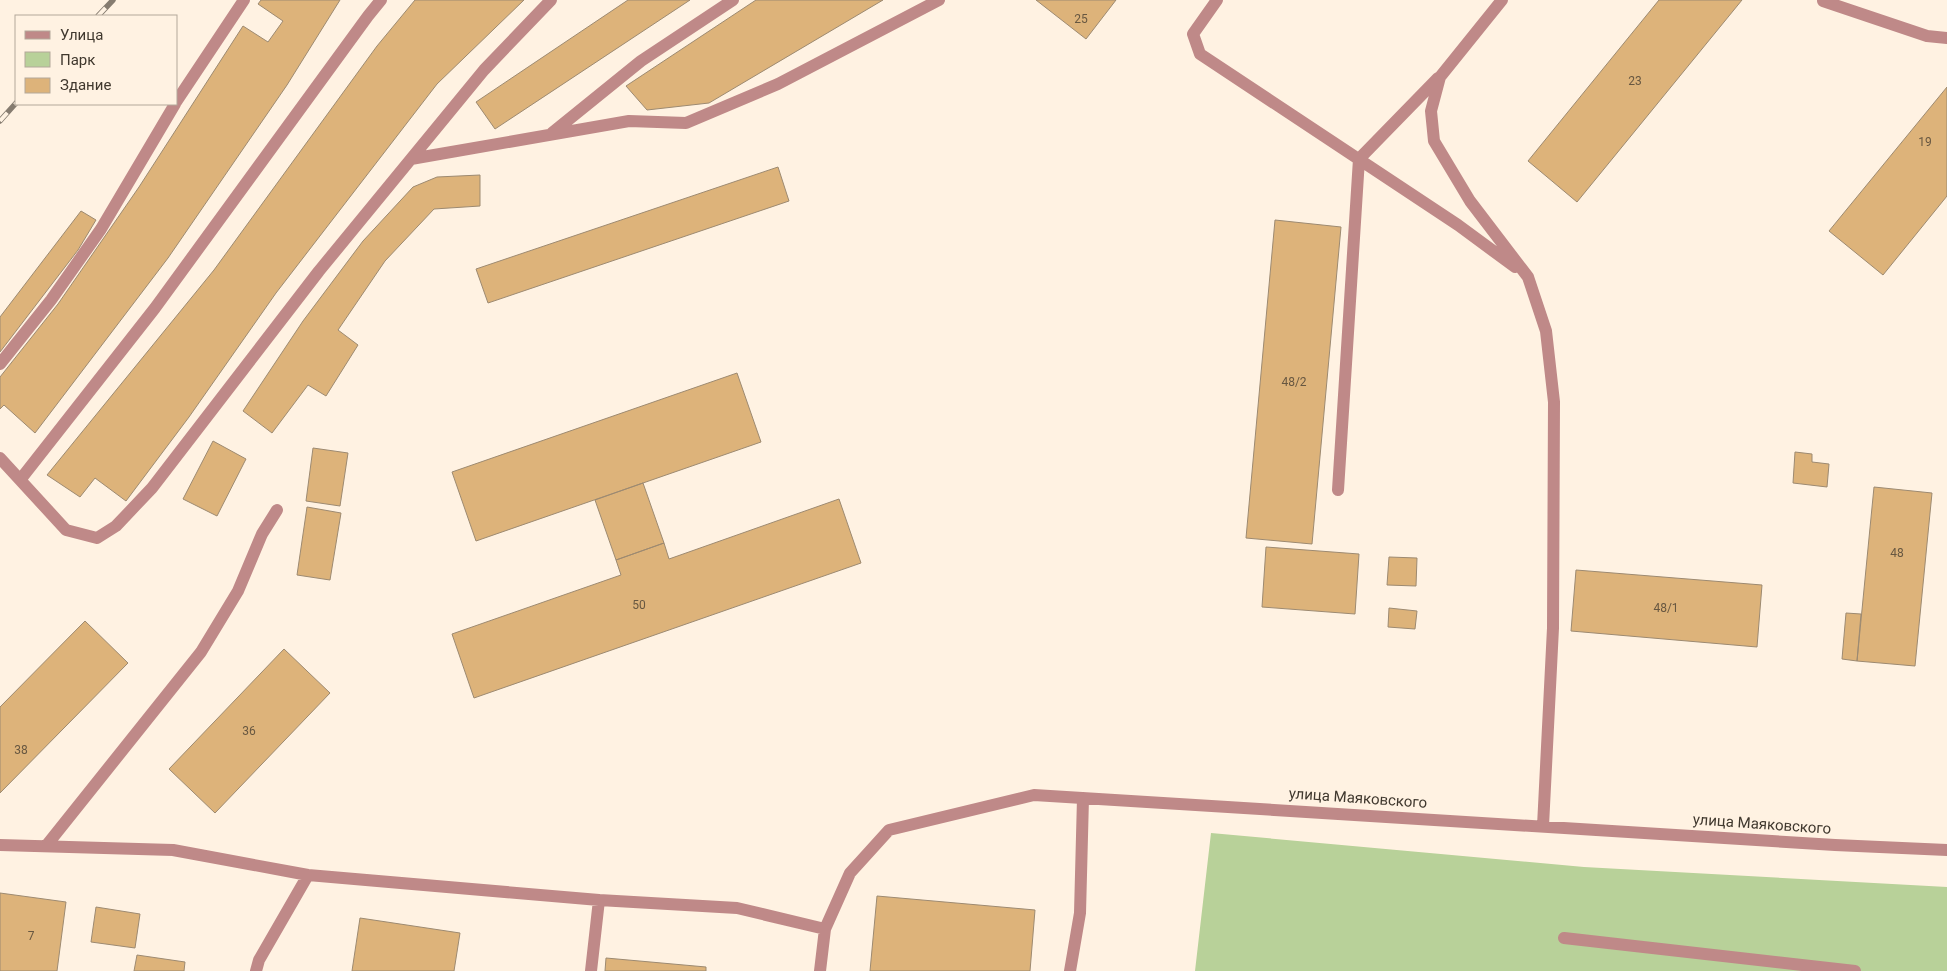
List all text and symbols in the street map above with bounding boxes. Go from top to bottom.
house number: 25 [1074,12,1088,26]
legend [15,15,178,105]
text: Улица [60,26,103,44]
text: Парк [60,51,95,69]
house number: 23 [1628,74,1642,88]
text: Здание [60,76,111,94]
house number: 19 [1918,135,1932,149]
house number: 48/2 [1281,375,1307,389]
house number: 48 [1890,546,1904,560]
house number: 50 [632,598,646,612]
house number: 48/1 [1653,601,1679,615]
house number: 36 [242,724,256,738]
house number: 38 [14,743,28,757]
street label: улица Маяковского [1288,784,1428,812]
street label: улица Маяковского [1692,810,1832,838]
house number: 7 [28,929,35,943]

